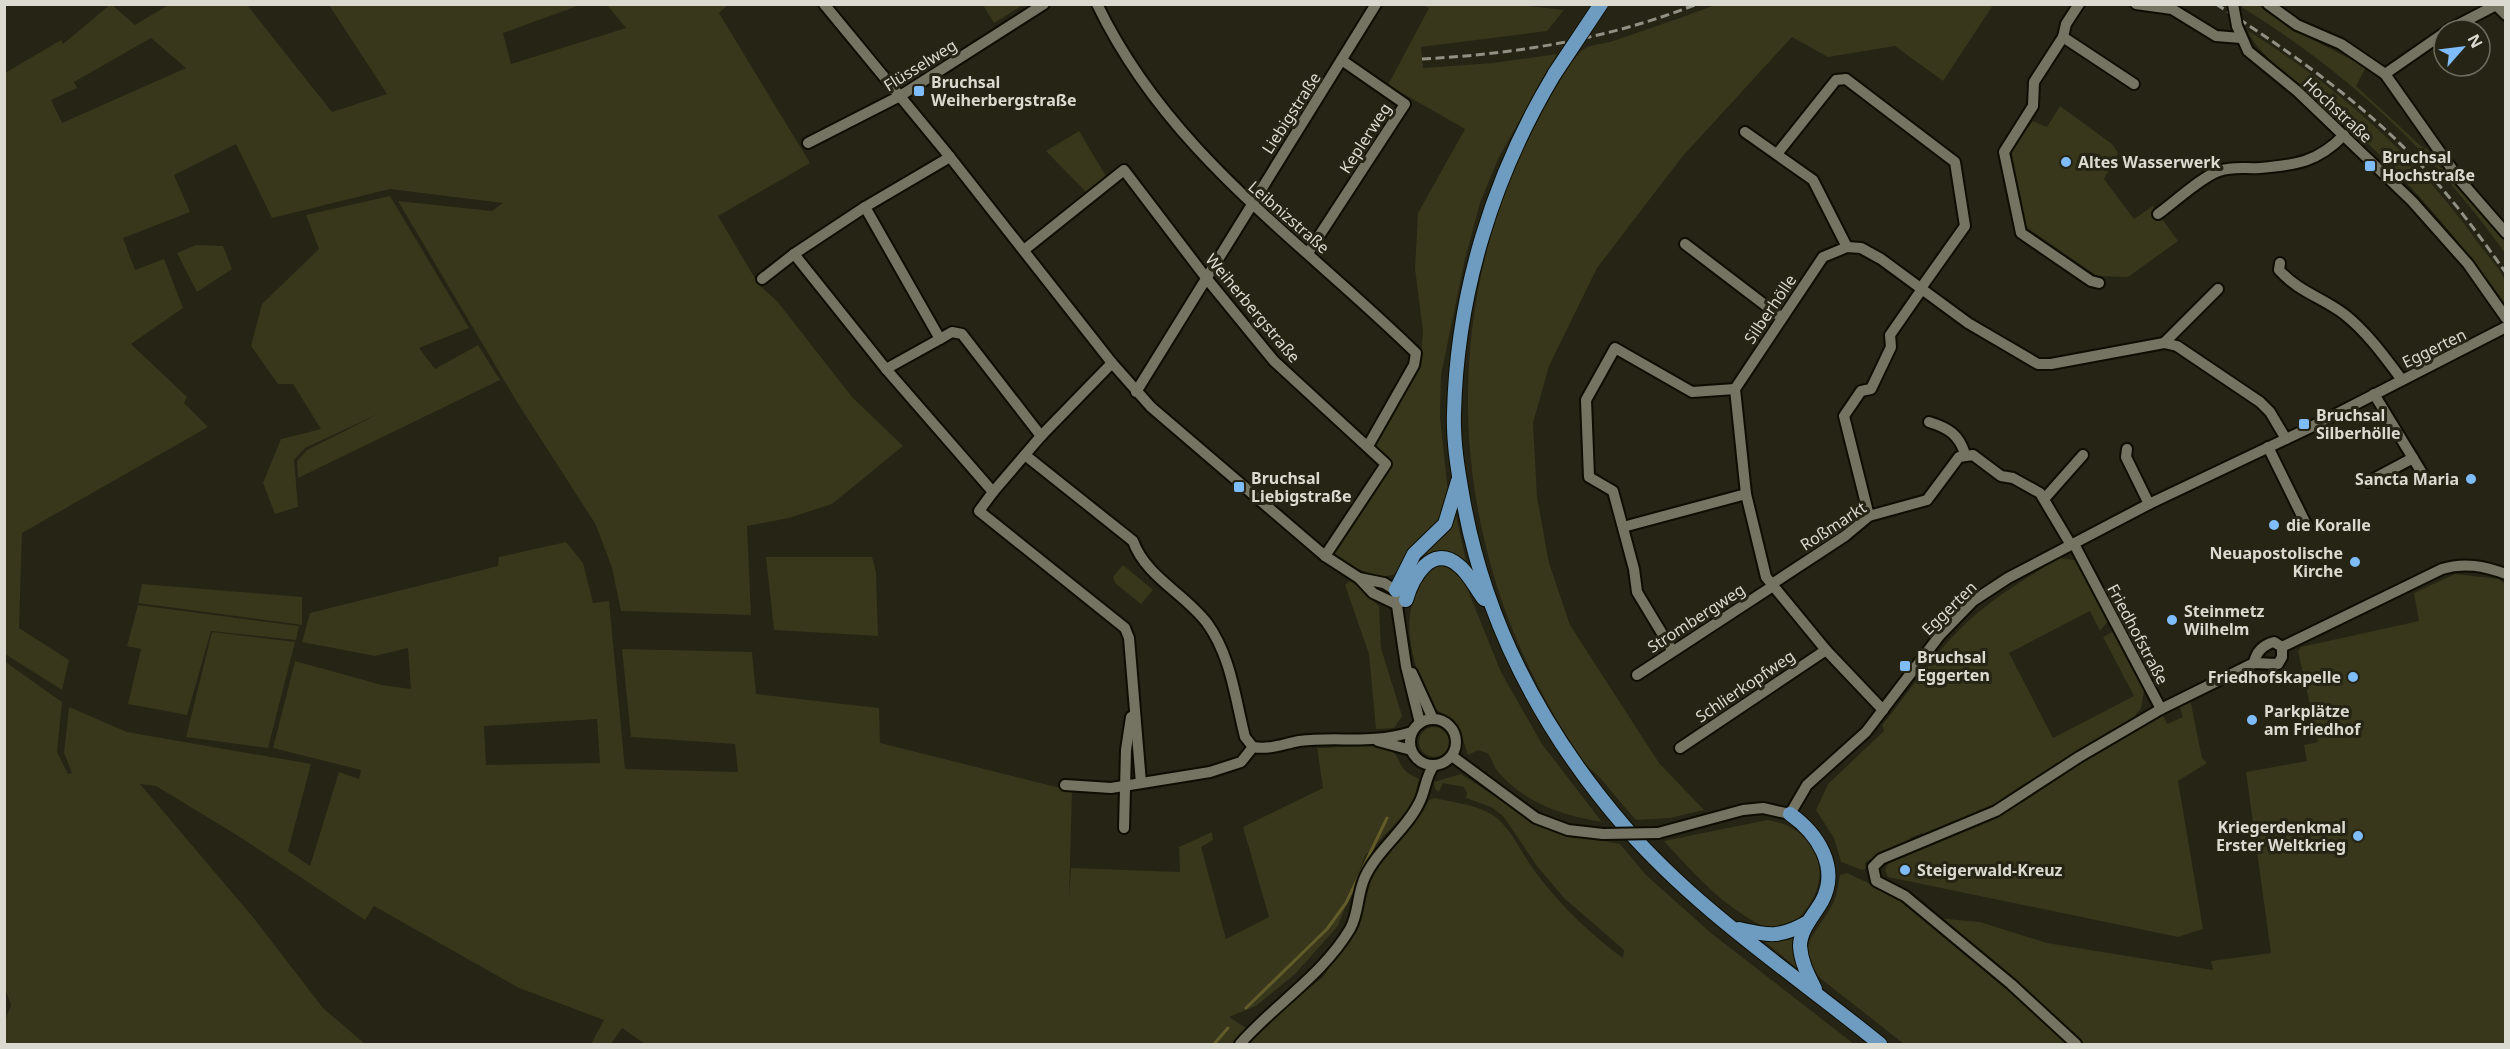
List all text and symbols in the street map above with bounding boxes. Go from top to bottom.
north arrow [2432,18,2492,78]
text: N [2462,30,2488,52]
street label: Flüsselweg [879,34,961,96]
street label: Liebigstraße [1256,68,1326,158]
place label: Bruchsal Weiherbergstraße [931,71,1077,111]
street label: Hochstraße [2299,72,2377,148]
marker: Bruchsal Weiherbergstraße [912,84,926,98]
street label: Keplerweg [1334,98,1396,178]
place label: Bruchsal Hochstraße [2382,146,2475,186]
place label: Altes Wasserwerk [2078,151,2220,173]
marker: Altes Wasserwerk [2059,155,2073,169]
marker: Bruchsal Hochstraße [2363,159,2377,173]
street label: Leibnizstraße [1244,176,1334,258]
street label: Weiherbergstraße [1201,249,1305,367]
street label: Silberhölle [1739,270,1801,348]
street label: Eggerten [2398,323,2470,373]
place label: Bruchsal Silberhölle [2316,404,2401,444]
marker: Bruchsal Silberhölle [2297,417,2311,431]
place label: Bruchsal Liebigstraße [1251,467,1352,507]
place label: Sancta Maria [2355,468,2459,490]
marker: Sancta Maria [2464,472,2478,486]
marker: Bruchsal Liebigstraße [1232,480,1246,494]
street label: Roßmarkt [1796,496,1870,556]
place label: die Koralle [2286,514,2371,536]
marker: die Koralle [2267,518,2281,532]
place label: Neuapostolische Kirche [2210,542,2343,582]
marker: Neuapostolische Kirche [2348,555,2362,569]
street label: Eggerten [1917,576,1981,640]
street label: Strombergweg [1643,578,1749,658]
street label: Friedhofstraße [2102,580,2174,688]
place label: Steinmetz Wilhelm [2184,600,2265,640]
marker: Steinmetz Wilhelm [2165,613,2179,627]
street label: Schlierkopfweg [1691,645,1799,727]
place label: Bruchsal Eggerten [1917,646,1990,686]
marker: Bruchsal Eggerten [1898,659,1912,673]
place label: Friedhofskapelle [2208,666,2341,688]
marker: Friedhofskapelle [2346,670,2360,684]
place label: Parkplätze am Friedhof [2264,700,2361,740]
marker: Parkplätze am Friedhof [2245,713,2259,727]
place label: Kriegerdenkmal Erster Weltkrieg [2216,816,2346,856]
marker: Kriegerdenkmal Erster Weltkrieg [2351,829,2365,843]
place label: Steigerwald-Kreuz [1917,859,2063,881]
marker: Steigerwald-Kreuz [1898,863,1912,877]

